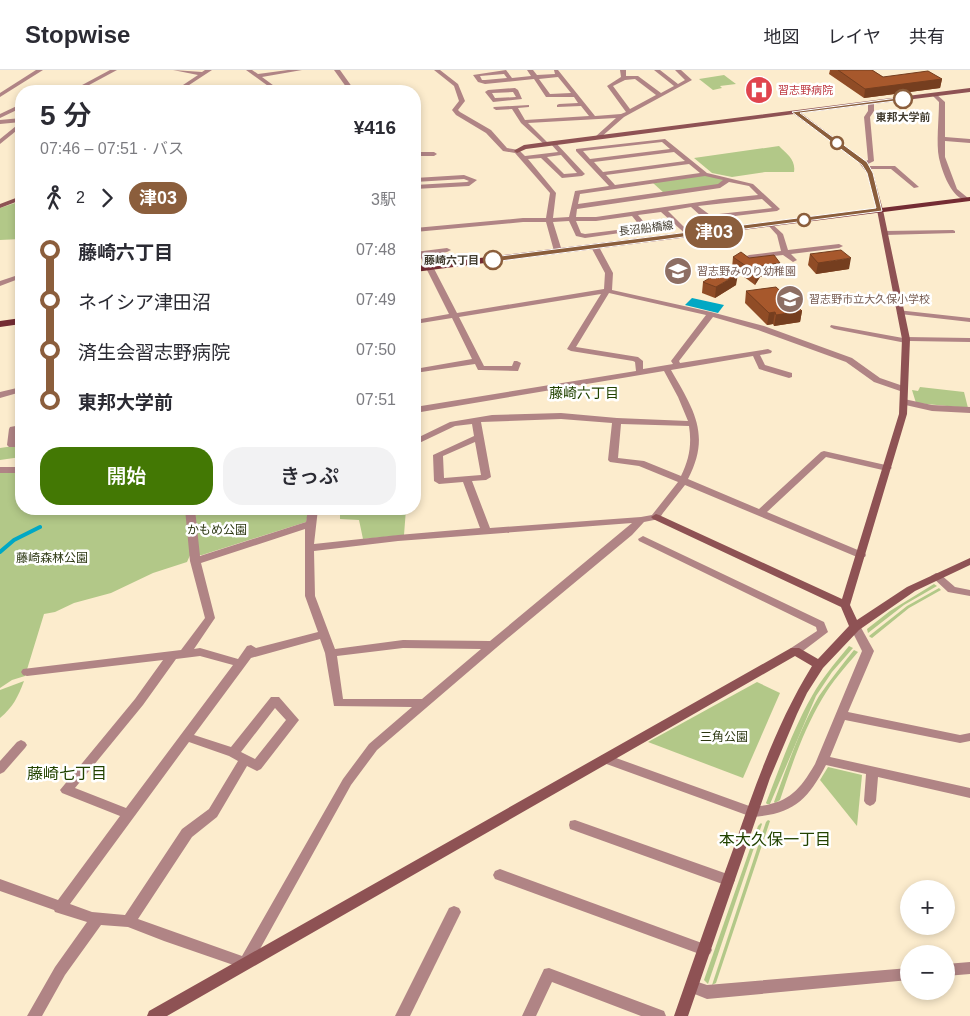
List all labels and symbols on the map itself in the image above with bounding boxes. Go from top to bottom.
hospital icon: 習志野病院 [744,75,774,105]
place label: 習志野病院 [778,84,833,96]
marker: 東邦大学前 [893,89,913,109]
place label: 東邦大学前 [876,111,931,123]
unlabelled marker [830,136,844,150]
unlabelled marker [797,213,811,227]
line badge: 津03 [685,216,743,248]
street label: 長沼船橋線 [618,219,674,237]
marker: 藤崎六丁目 [483,250,503,270]
place label: 藤崎六丁目 [424,254,479,266]
school or university icon: 習志野みのり幼稚園 [663,256,693,286]
place label: 習志野みのり幼稚園 [697,265,796,277]
school or university icon: 習志野市立大久保小学校 [775,284,805,314]
place label: 習志野市立大久保小学校 [809,293,930,305]
district label: 藤崎六丁目 [549,385,619,401]
park label: かもめ公園 [187,523,247,537]
park label: 藤崎森林公園 [16,551,88,565]
park label: 三角公園 [700,730,748,744]
district label: 藤崎七丁目 [27,765,107,782]
district label: 本大久保一丁目 [719,831,831,848]

